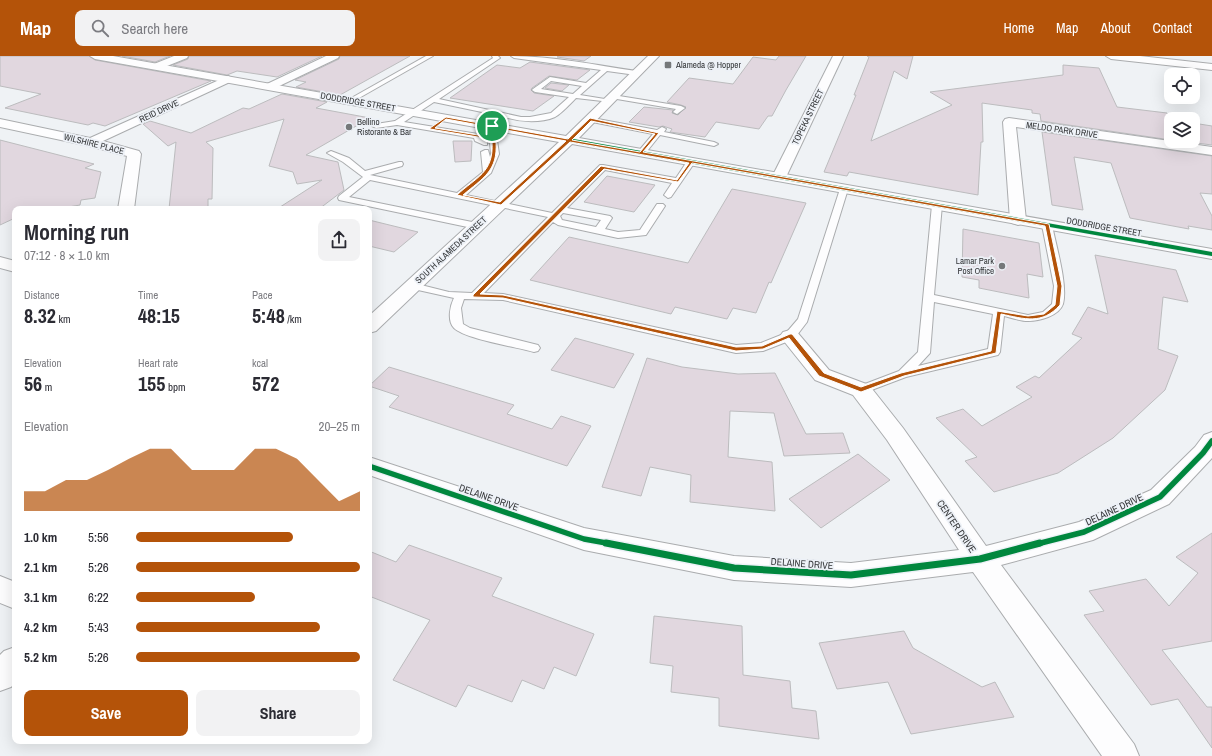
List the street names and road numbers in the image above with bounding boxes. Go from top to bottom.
street label: TOPEKA STREET [789,87,827,147]
street label: DODDRIDGE STREET [319,89,397,115]
street label: REID DRIVE [137,97,181,125]
street label: MELDO PARK DRIVE [1025,119,1099,141]
street label: WILSHIRE PLACE [62,131,126,157]
street label: SOUTH ALAMEDA STREET [413,213,490,286]
street label: DODDRIDGE STREET [1065,214,1143,240]
street label: DELAINE DRIVE [457,481,520,514]
street label: DELAINE DRIVE [1083,490,1145,529]
street label: CENTER DRIVE [934,497,979,555]
street label: DELAINE DRIVE [770,555,834,572]

